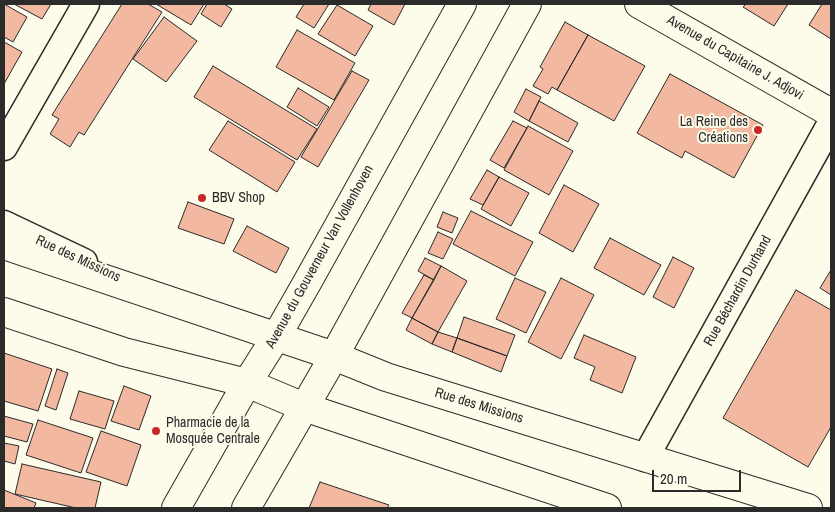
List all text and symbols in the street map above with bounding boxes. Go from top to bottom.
street label: Avenue du Capitaine J. Adjovi [664,12,806,104]
place label: La Reine des Créations [680,114,748,146]
marker: La Reine des Créations [752,124,764,136]
street label: Avenue du Gouverneur Van Vollenhoven [262,162,378,352]
place label: BBV Shop [212,190,265,206]
marker: BBV Shop [196,192,208,204]
street label: Rue des Missions [33,232,123,286]
street label: Rue Béchardin Durhand [701,233,775,349]
street label: Rue des Missions [433,385,525,427]
place label: Pharmacie de la Mosquée Centrale [166,415,260,448]
marker: Pharmacie de la Mosquée Centrale [150,425,162,437]
scale bar [655,460,744,492]
text: 20 m [660,468,687,489]

